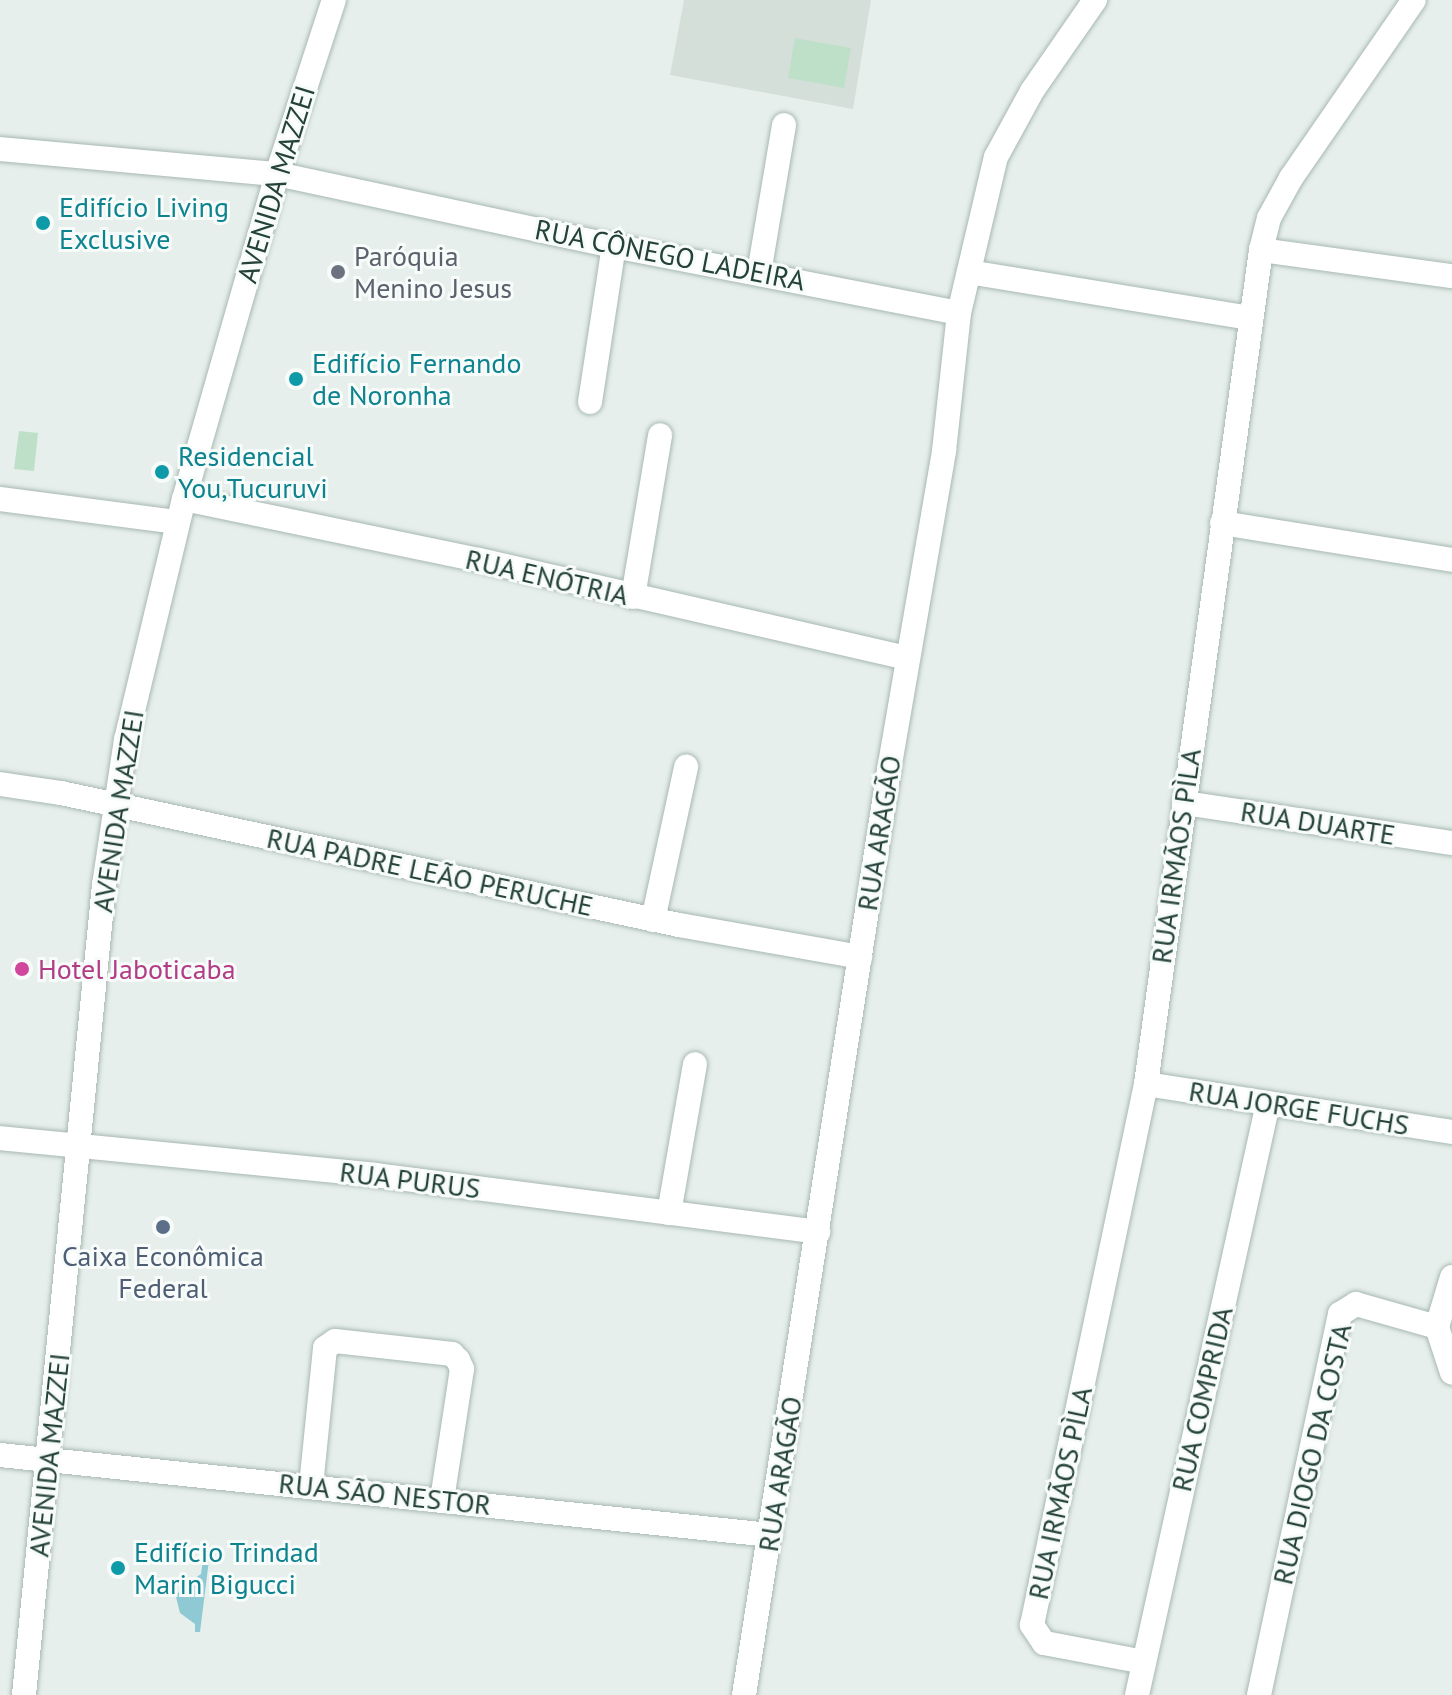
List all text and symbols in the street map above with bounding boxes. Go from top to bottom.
street label: AVENIDA MAZZEI [230,81,322,287]
place label: Edifício Living Exclusive [59,190,229,256]
street label: RUA CÔNEGO LADEIRA [532,212,808,298]
marker: Edifício Living Exclusive [34,214,52,232]
place label: Paróquia Menino Jesus [354,239,512,305]
marker: Paróquia Menino Jesus [329,263,347,281]
place label: Edifício Fernando de Noronha [312,346,521,412]
marker: Edifício Fernando de Noronha [287,370,305,388]
place label: Residencial You,Tucuruvi [178,439,328,505]
marker: Residencial You,Tucuruvi [153,463,171,481]
street label: RUA ENÓTRIA [462,542,632,612]
street label: AVENIDA MAZZEI [85,707,151,915]
street label: RUA IRMÃOS PÌLA [1144,746,1208,966]
street label: RUA ARAGÃO [850,752,908,914]
street label: RUA DUARTE [1238,794,1398,852]
street label: RUA PADRE LEÃO PERUCHE [263,821,597,923]
place label: Hotel Jaboticaba [38,952,236,986]
marker: Hotel Jaboticaba [13,960,31,978]
street label: RUA JORGE FUCHS [1186,1074,1412,1142]
street label: RUA PURUS [337,1155,483,1205]
marker: Caixa Econômica Federal [154,1218,172,1236]
place label: Caixa Econômica Federal [62,1239,264,1305]
street label: RUA COMPRIDA [1164,1303,1240,1495]
street label: RUA DIOGO DA COSTA [1265,1319,1359,1589]
street label: AVENIDA MAZZEI [22,1351,76,1559]
street label: RUA IRMÃOS PÌLA [1021,1383,1099,1603]
street label: RUA ARAGÃO [751,1393,809,1555]
street label: RUA SÃO NESTOR [276,1466,494,1522]
place label: Edifício Trindad Marin Bigucci [134,1535,320,1601]
marker: Edifício Trindad Marin Bigucci [109,1559,127,1577]

